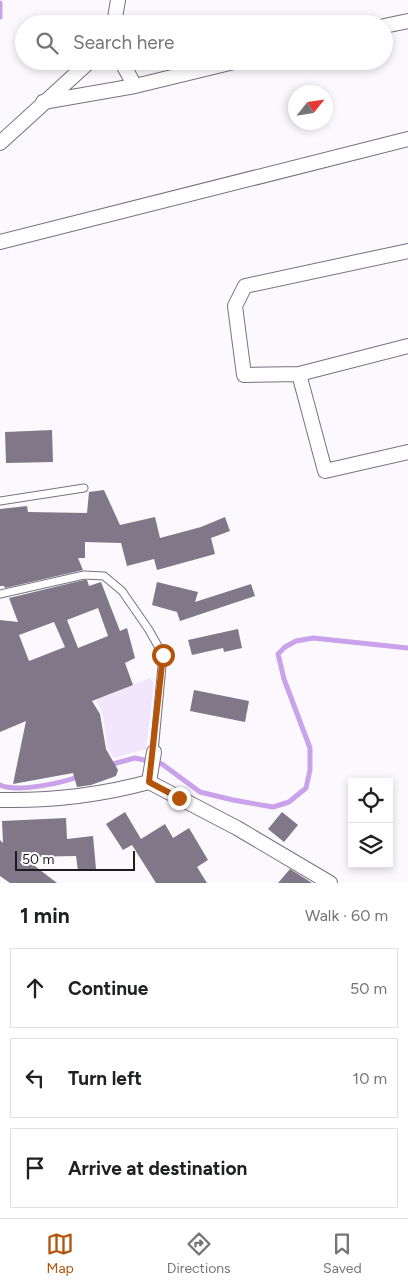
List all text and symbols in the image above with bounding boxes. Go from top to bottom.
search box [15,15,393,70]
icon: search [33,29,61,57]
text: Search here [73,31,175,54]
north arrow [288,85,333,130]
route start [152,644,175,667]
map controls [348,778,393,868]
button: locate [348,778,393,823]
route end [168,787,191,810]
button: layers [348,823,393,868]
scale bar [15,848,135,871]
text: 50 m [22,851,54,868]
text: 1 min [20,903,70,928]
text: Walk · 60 m [305,906,388,925]
icon: ahead [21,974,49,1002]
text: Continue [68,977,148,1000]
text: 50 m [350,979,387,998]
icon: left [21,1064,49,1092]
text: Turn left [68,1067,142,1090]
text: 10 m [353,1069,387,1088]
icon: arrive [21,1154,49,1182]
text: Arrive at destination [68,1157,247,1180]
tab: Map [46,1230,74,1277]
tab: Directions [167,1230,231,1277]
tab: Saved [323,1230,362,1277]

